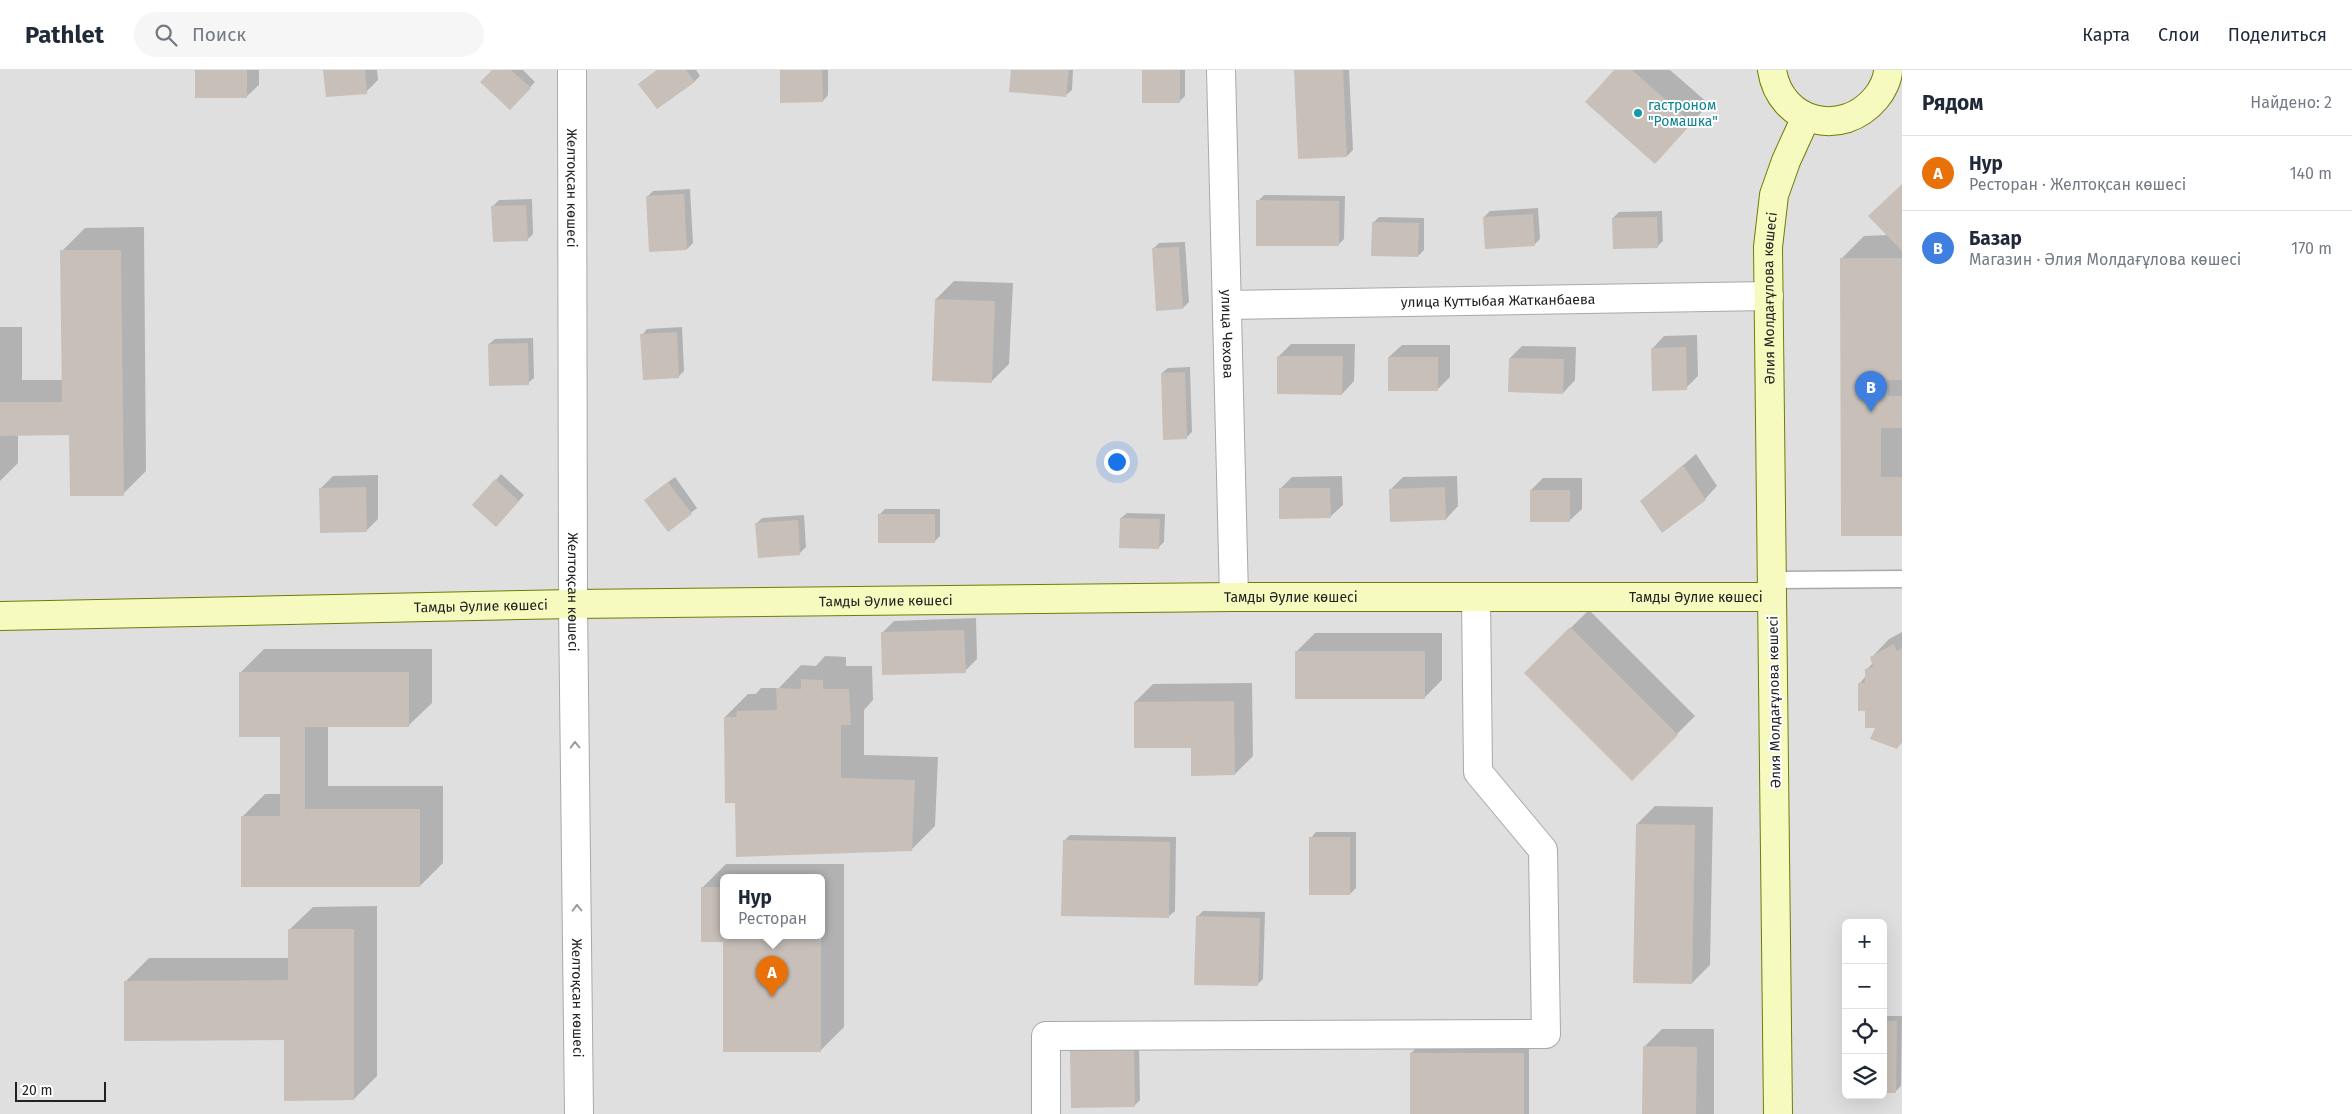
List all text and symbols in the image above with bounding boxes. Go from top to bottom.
search box [134,12,484,57]
text: Pathlet [25,21,104,49]
icon: search [152,21,180,49]
text: Поиск [192,23,246,46]
text: Карта [2082,24,2130,46]
text: Слои [2158,24,2200,46]
text: Поделиться [2228,24,2327,46]
text: Рядом [1922,90,1983,116]
text: Найдено: 2 [2250,93,2332,112]
place label: гастроном "Ромашка" [1648,97,1718,130]
marker: гастроном "Ромашка" [1632,107,1644,119]
street label: Желтоқсан көшесі [563,128,580,248]
text: Нур [1969,152,2003,175]
text: A [1933,164,1943,183]
text: 140 m [2290,164,2332,183]
text: Ресторан · Желтоқсан көшесі [1969,175,2186,194]
street label: Әлия Молдағұлова көшесі [1760,211,1781,384]
text: Базар [1969,227,2022,250]
text: B [1933,239,1943,258]
text: 170 m [2291,239,2332,258]
text: Магазин · Әлия Молдағұлова көшесі [1969,250,2241,269]
street label: улица Чехова [1217,289,1237,379]
street label: улица Куттыбая Жатканбаева [1401,291,1595,311]
pin: B [1855,371,1887,412]
your location [1104,449,1130,475]
street label: Желтоқсан көшесі [564,532,582,652]
street label: Тамды Әулие көшесі [1224,589,1358,606]
street label: Тамды Әулие көшесі [1629,589,1763,606]
street label: Тамды Әулие көшесі [819,592,953,610]
street label: Тамды Әулие көшесі [414,597,548,616]
street label: Әлия Молдағұлова көшесі [1764,616,1785,788]
one-way arrow [570,741,580,749]
popup [720,874,825,939]
text: Нур [738,886,772,909]
one-way arrow [572,904,582,912]
text: Ресторан [738,909,807,928]
map controls [1842,919,1887,1099]
button: + [1842,919,1887,964]
street label: Желтоқсан көшесі [568,938,586,1058]
pin: A [756,956,788,997]
button: − [1842,964,1887,1009]
button: locate [1842,1009,1887,1054]
button: layers [1842,1054,1887,1099]
scale bar [15,1079,106,1102]
text: 20 m [22,1082,52,1099]

